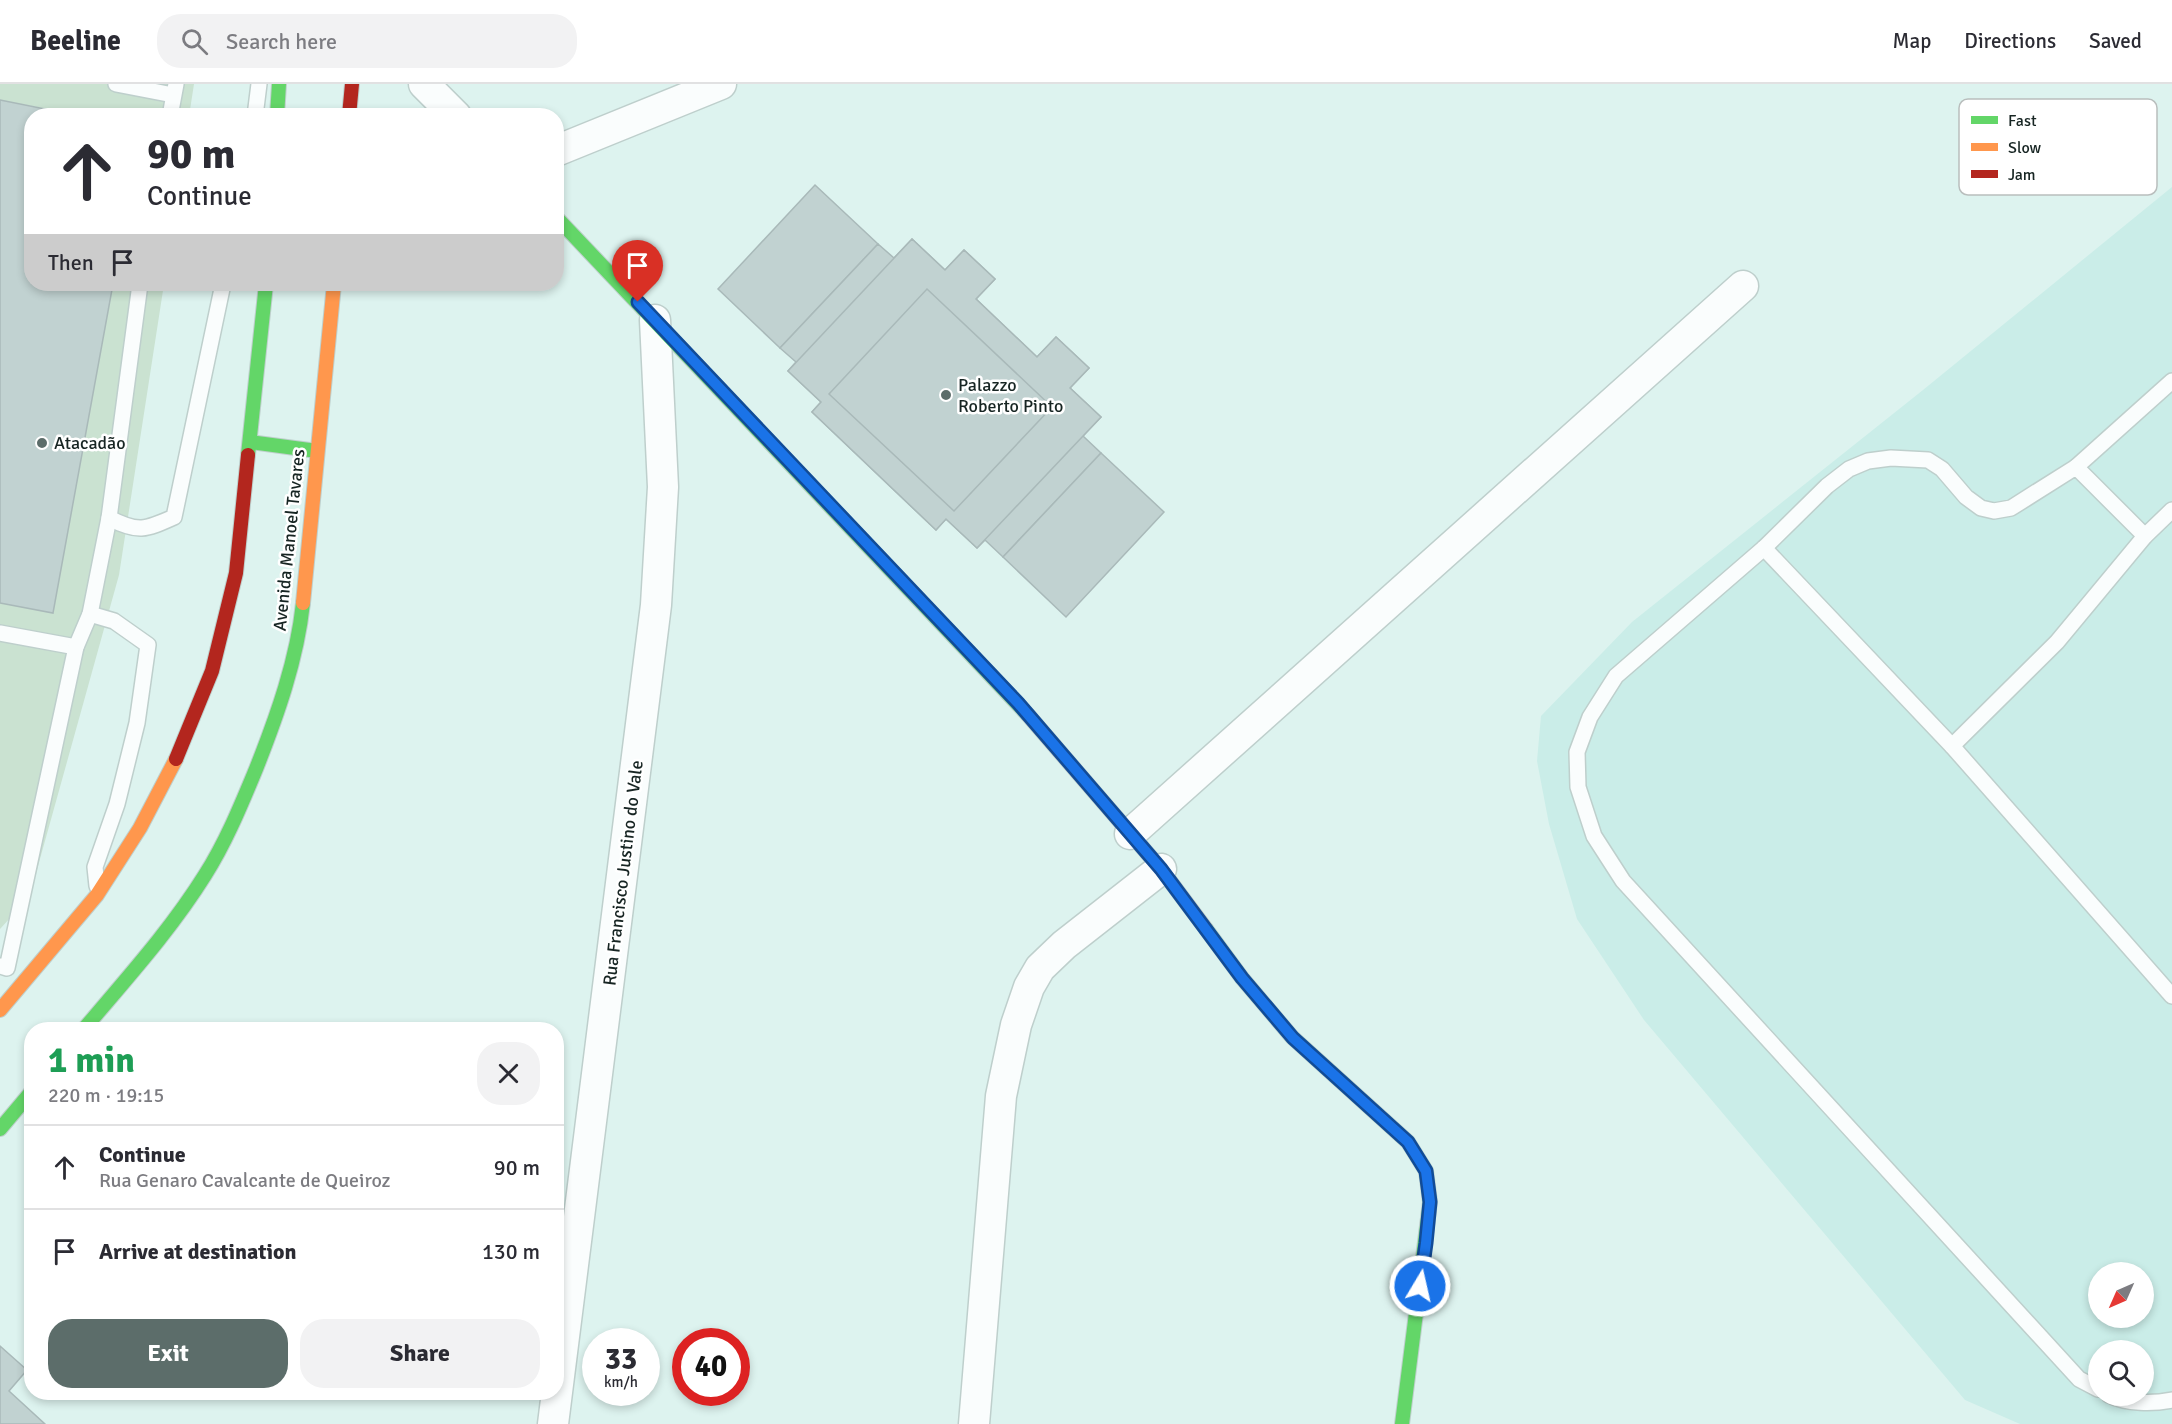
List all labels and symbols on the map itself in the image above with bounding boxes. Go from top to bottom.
legend [1959,99,2157,195]
text: Fast [2008,111,2037,131]
text: Slow [2008,138,2042,158]
text: Jam [2008,165,2036,185]
pin [612,240,663,302]
place label: Palazzo Roberto Pinto [958,374,1063,417]
marker: Palazzo Roberto Pinto [939,388,953,402]
place label: Atacadão [54,432,126,454]
marker: Atacadão [35,436,49,450]
street label: Avenida Manoel Tavares [268,448,310,632]
street label: Rua Francisco Justino do Vale [598,759,648,987]
position arrow [1388,1254,1452,1318]
north arrow [2088,1262,2154,1328]
speed limit sign: 40 [672,1328,750,1406]

